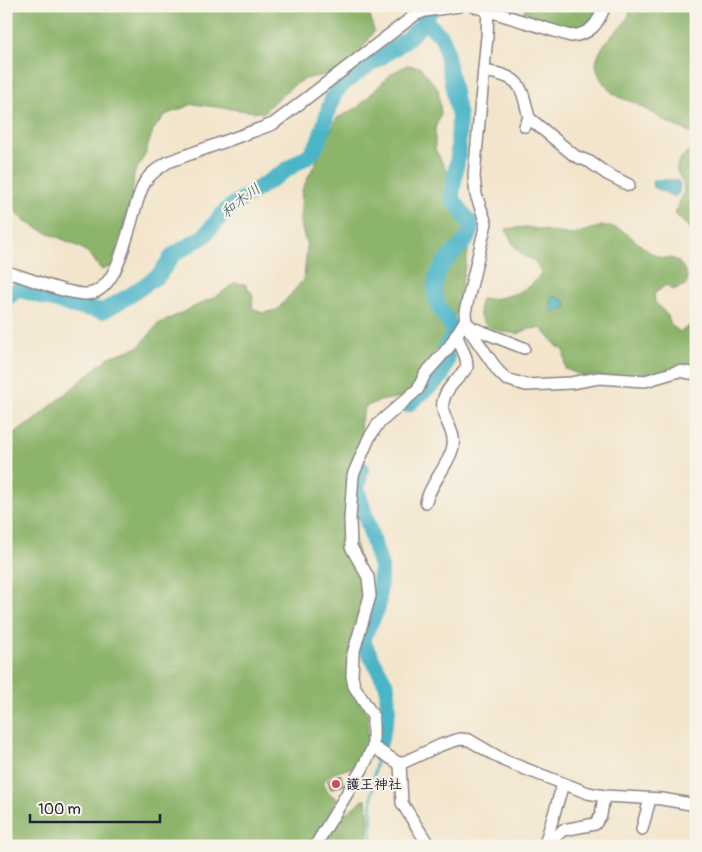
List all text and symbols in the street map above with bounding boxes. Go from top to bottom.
water label: 和木川 [217,180,265,222]
place label: 護王神社 [346,776,402,793]
marker: 護王神社 [330,778,342,790]
scale bar [30,792,160,824]
text: 100 m [38,800,81,819]

